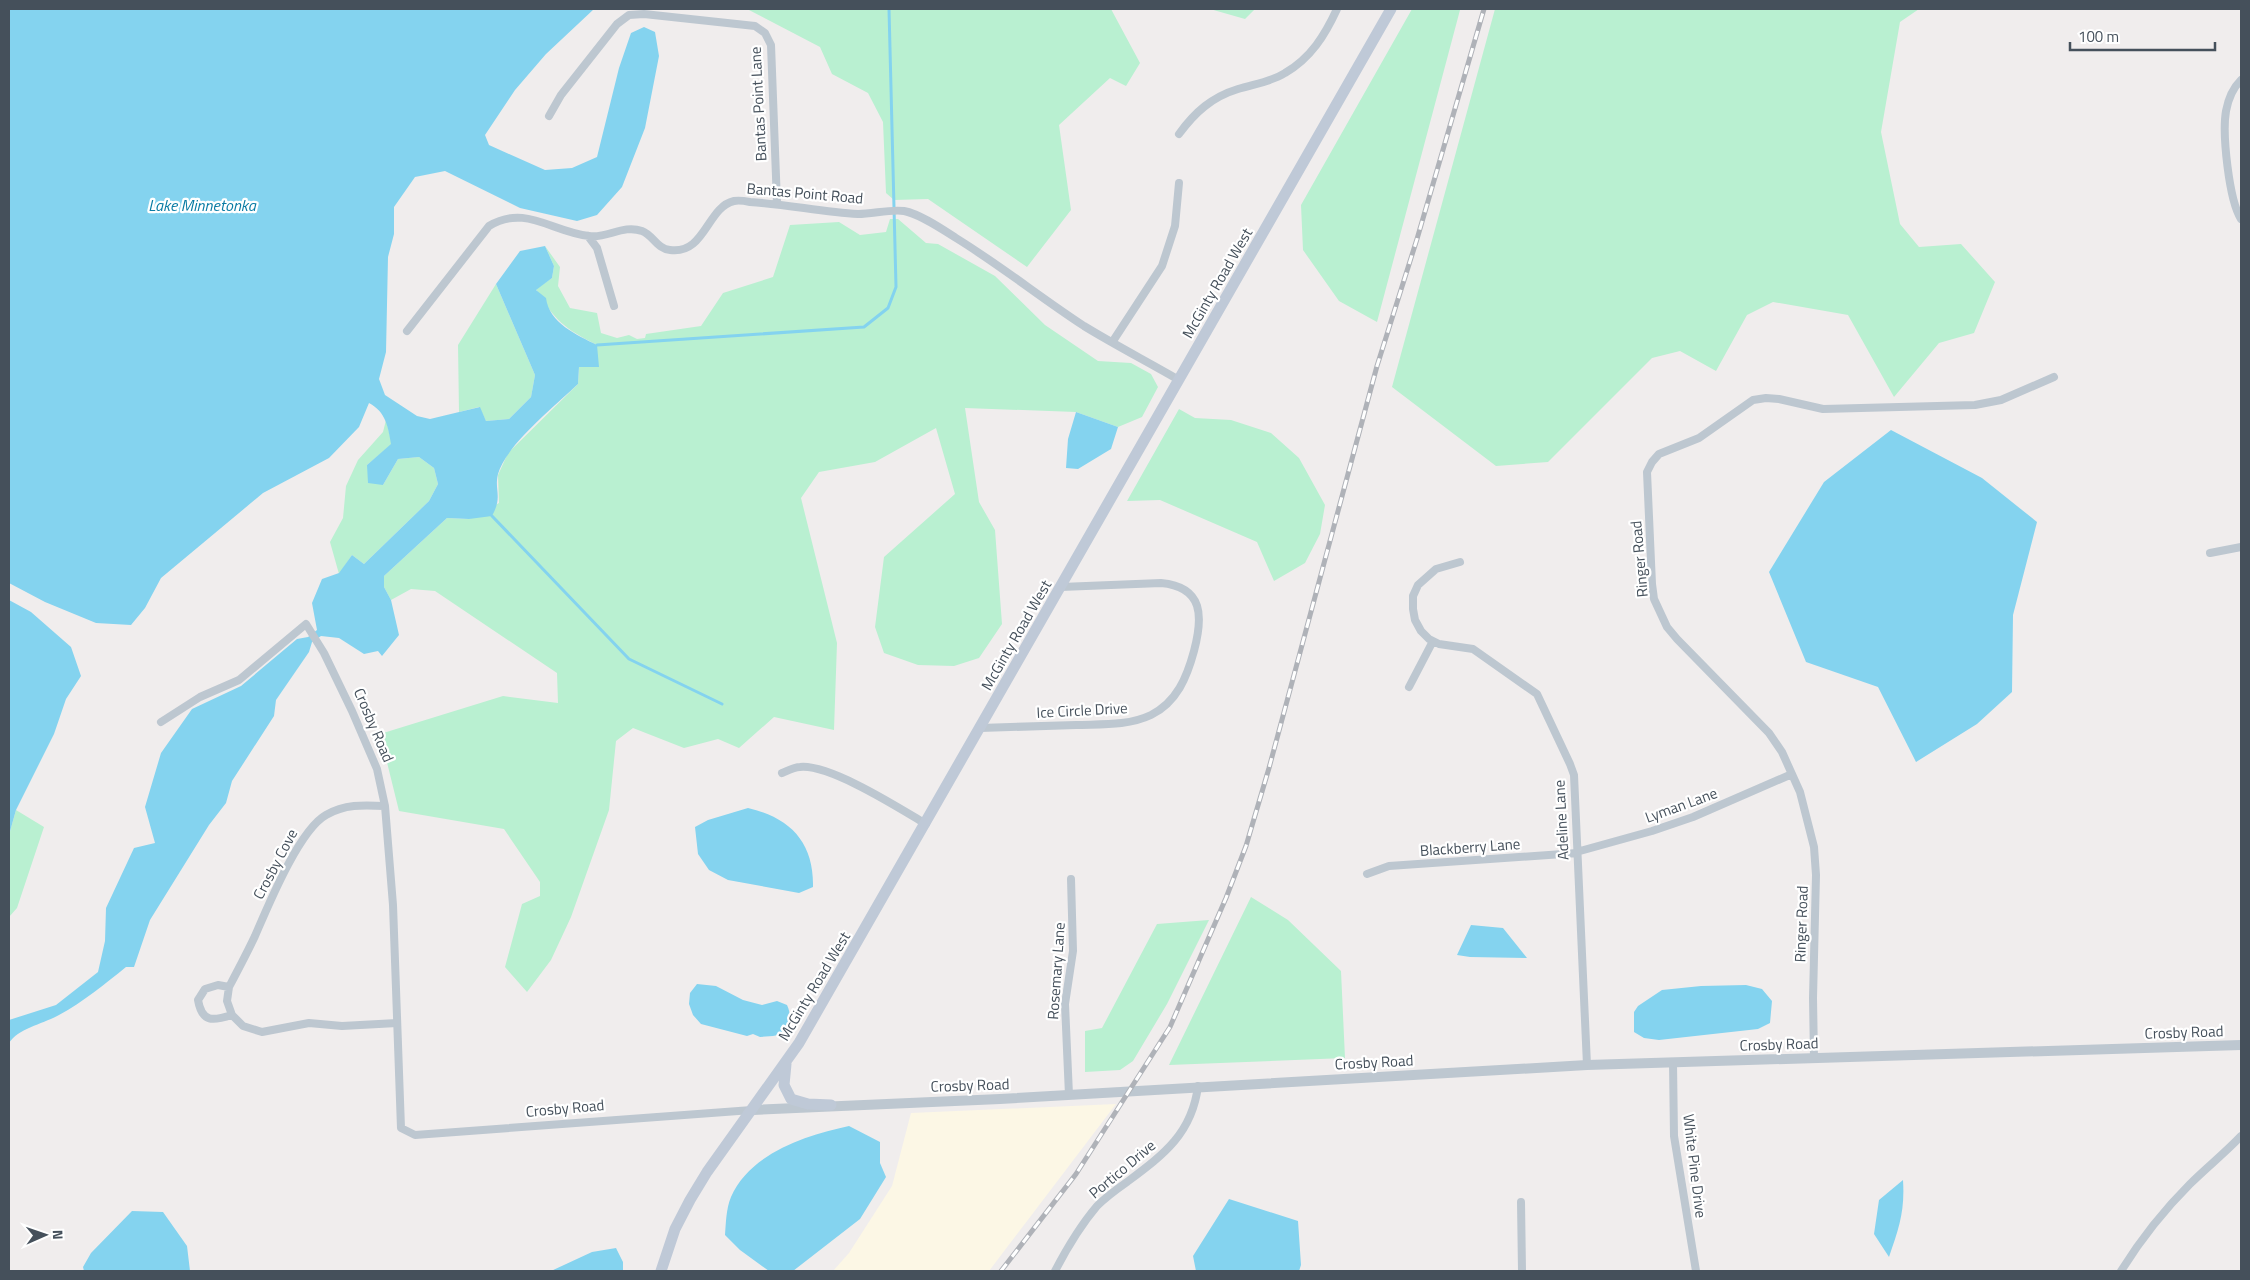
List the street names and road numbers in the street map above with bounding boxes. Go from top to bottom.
street label: Bantas Point Lane [744,46,772,162]
street label: Bantas Point Road [746,176,864,210]
street label: McGinty Road West [1176,223,1258,342]
street label: Ringer Road [1624,520,1654,598]
street label: McGinty Road West [975,575,1057,694]
street label: Crosby Road [348,684,400,766]
street label: Ice Circle Drive [1036,696,1128,724]
street label: Adeline Lane [1547,779,1575,861]
street label: Lyman Lane [1642,781,1720,829]
street label: Crosby Cove [247,825,303,903]
street label: Blackberry Lane [1419,832,1521,862]
street label: Ringer Road [1788,885,1814,963]
street label: Rosemary Lane [1041,921,1071,1021]
street label: McGinty Road West [772,926,856,1045]
street label: Crosby Road [2144,1019,2224,1045]
street label: Crosby Road [1739,1031,1819,1057]
street label: Crosby Road [1334,1048,1414,1076]
street label: Crosby Road [930,1072,1010,1098]
street label: Crosby Road [525,1093,605,1123]
street label: White Pine Drive [1677,1113,1713,1219]
street label: Portico Drive [1084,1134,1160,1204]

